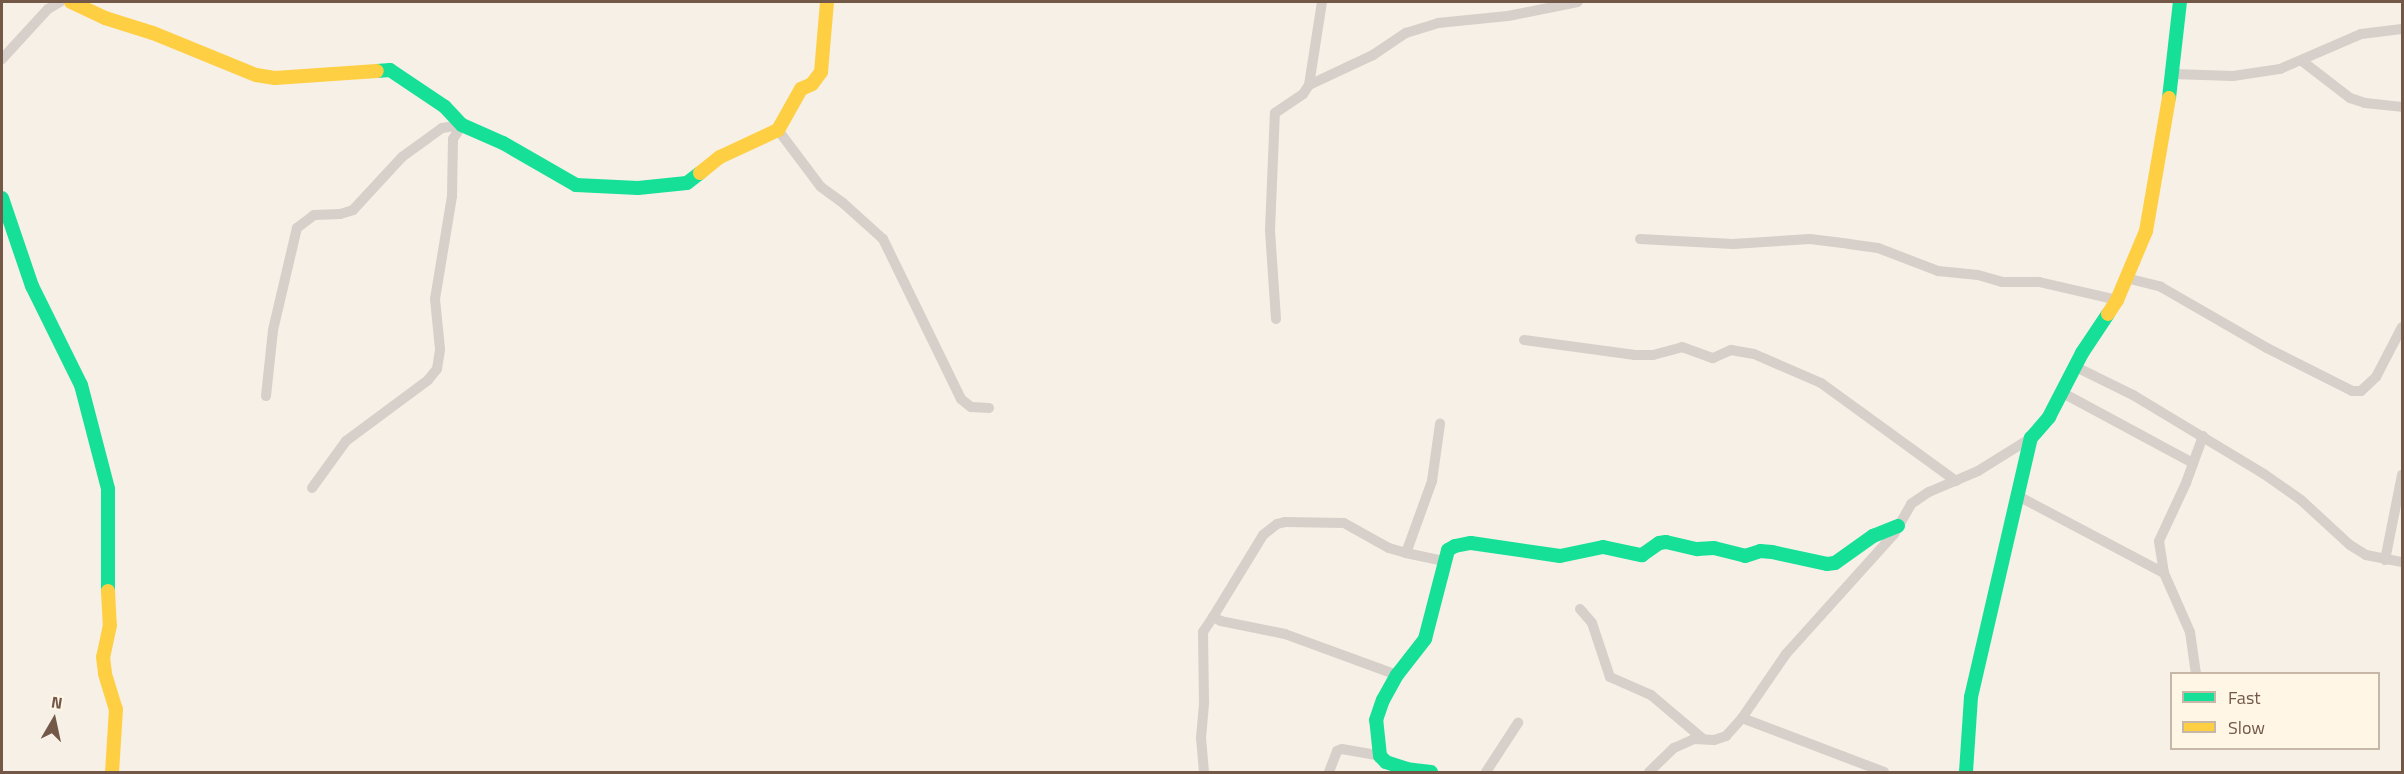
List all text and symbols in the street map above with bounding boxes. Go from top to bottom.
legend [2170,672,2380,750]
text: Fast [2228,684,2261,711]
north arrow [24,690,84,750]
text: N [49,690,64,715]
text: Slow [2228,714,2265,741]

